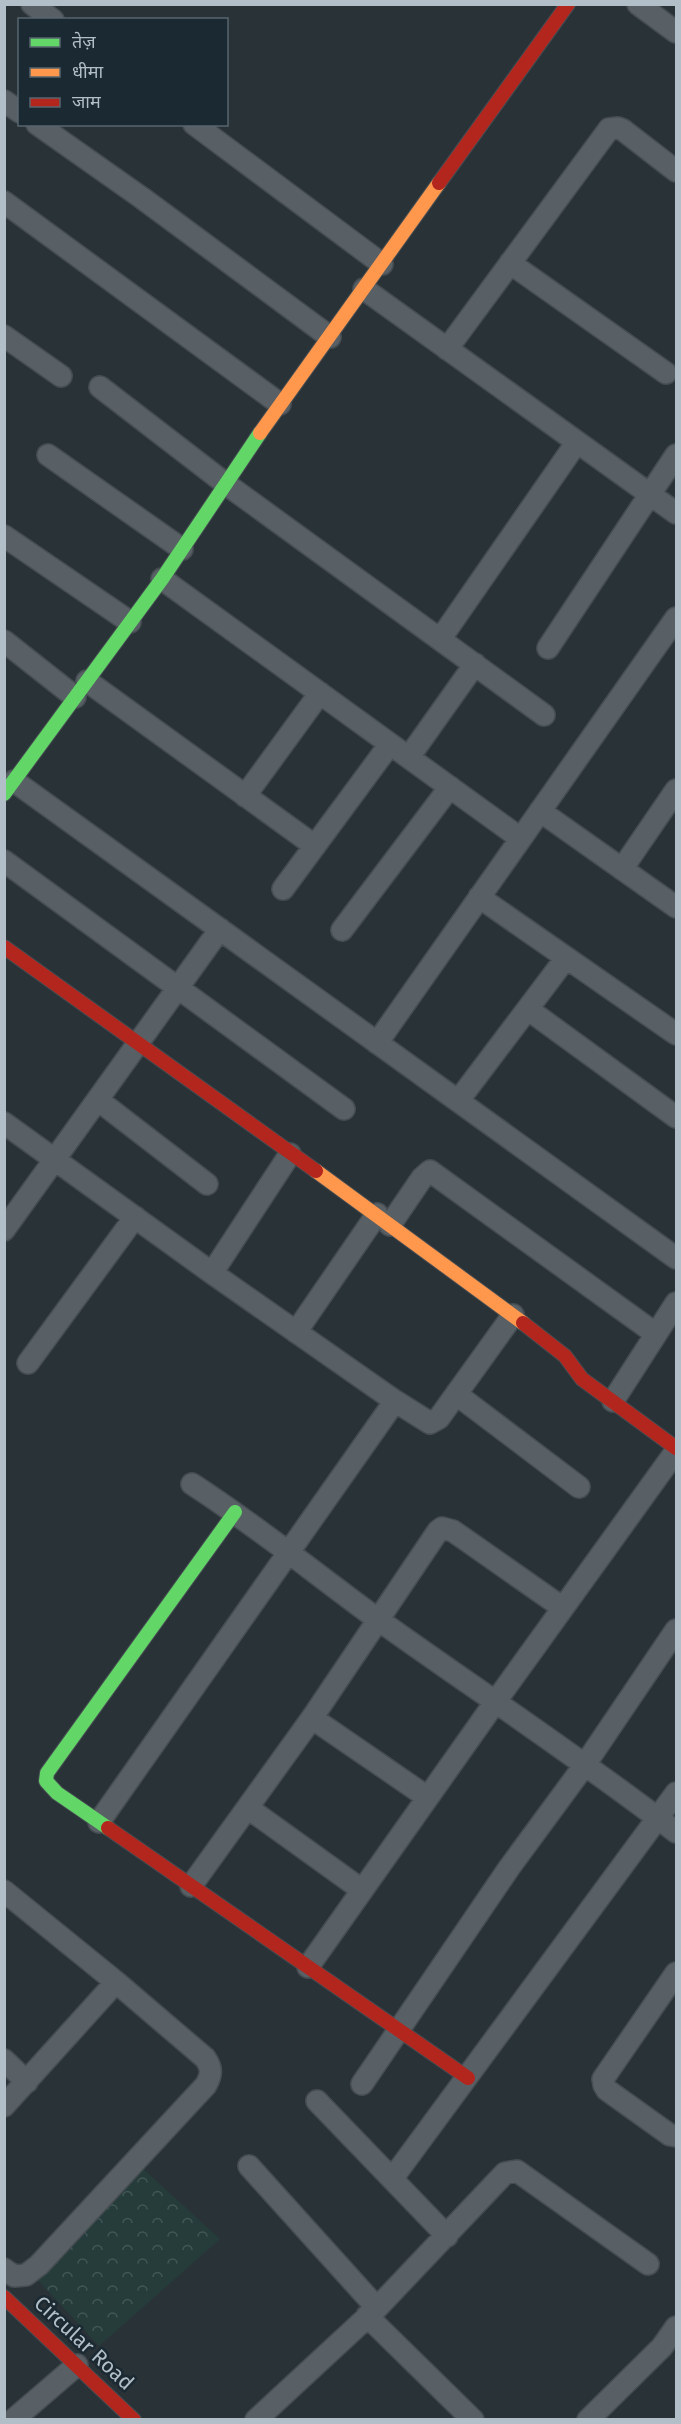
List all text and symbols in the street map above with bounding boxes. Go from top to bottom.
legend [18,18,228,126]
text: तेज़ [72,31,96,53]
text: धीमा [72,61,103,83]
text: जाम [72,91,102,113]
street label: Circular Road [29,2290,139,2396]

